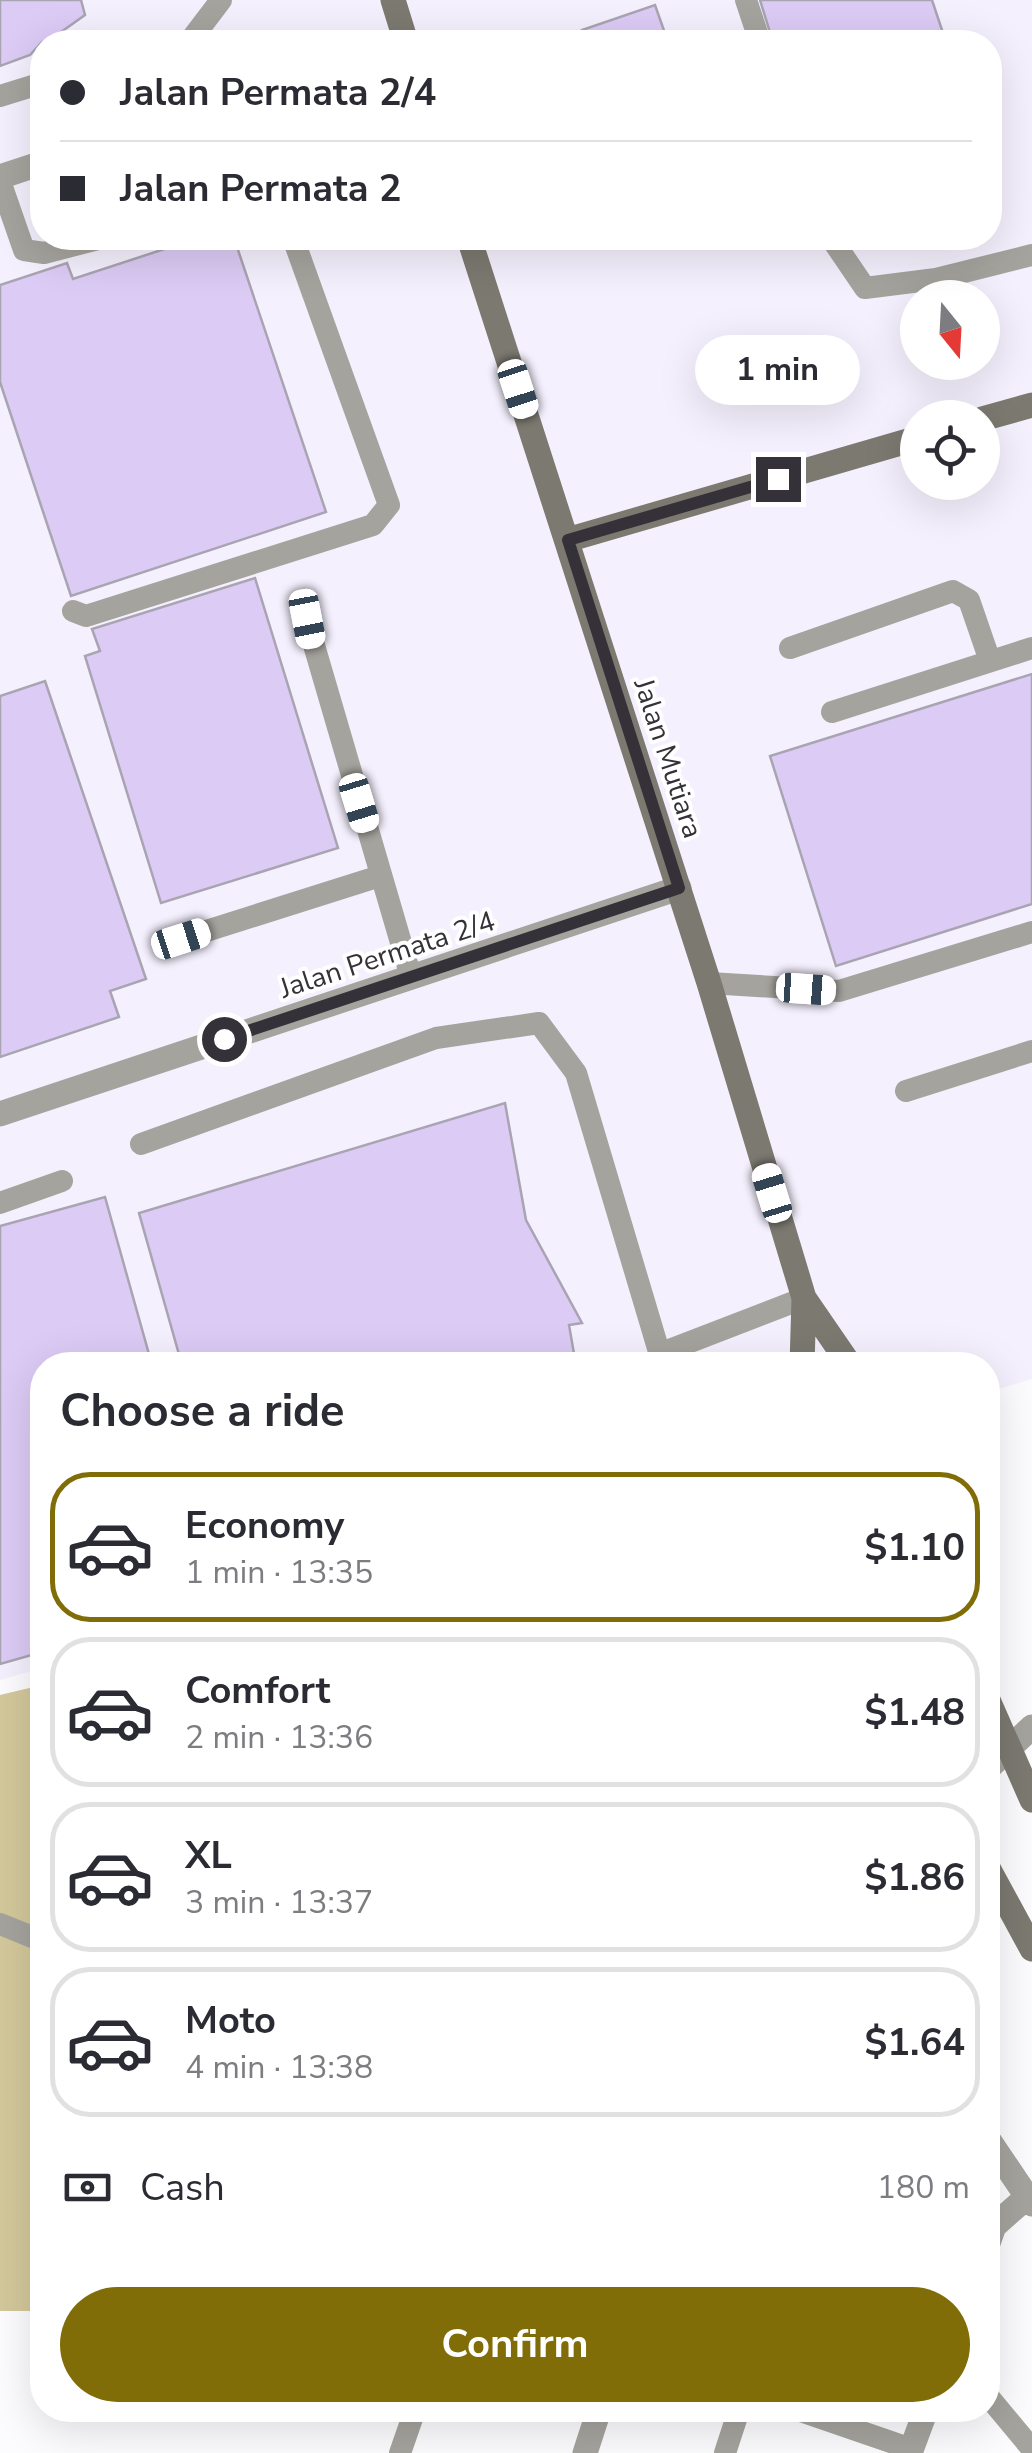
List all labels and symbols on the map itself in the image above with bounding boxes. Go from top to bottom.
north arrow [900,280,1000,380]
callout: 1 min [696,334,860,404]
car [494,356,542,422]
route end [756,457,801,502]
car [287,587,327,651]
street label: Jalan Mutiara [624,673,712,843]
car [336,770,382,836]
street label: Jalan Permata 2/4 [274,902,500,1008]
car [148,915,214,963]
car [775,972,837,1006]
route start [202,1017,247,1062]
car [749,1160,795,1226]

